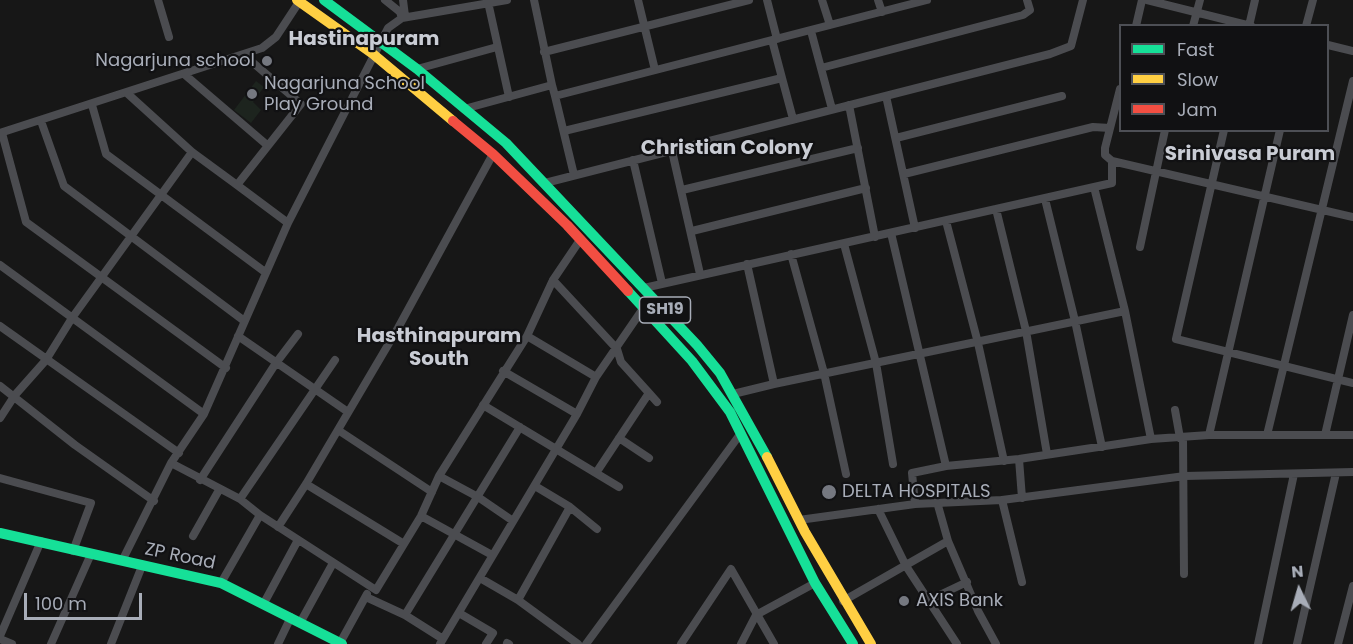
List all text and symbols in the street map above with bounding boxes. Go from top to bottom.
legend [1119,24,1329,132]
district label: Hastinapuram [289,28,439,52]
text: Fast [1177,37,1214,62]
place label: Nagarjuna school [95,50,255,72]
marker: Nagarjuna school [260,54,274,68]
text: Slow [1177,67,1218,92]
place label: Nagarjuna School Play Ground [264,73,425,116]
marker: Nagarjuna School Play Ground [245,87,259,101]
text: Jam [1177,97,1217,122]
district label: Christian Colony [641,137,813,161]
district label: Srinivasa Puram [1165,143,1335,167]
road number: SH19 [640,297,690,323]
district label: Hasthinapuram South [357,325,521,372]
place label: DELTA HOSPITALS [842,481,991,503]
marker: DELTA HOSPITALS [820,483,838,501]
street label: ZP Road [143,539,217,575]
north arrow [1269,560,1329,620]
text: N [1290,560,1304,584]
scale bar [27,581,146,619]
place label: AXIS Bank [916,590,1003,612]
text: 100 m [35,591,87,616]
marker: AXIS Bank [897,594,911,608]

